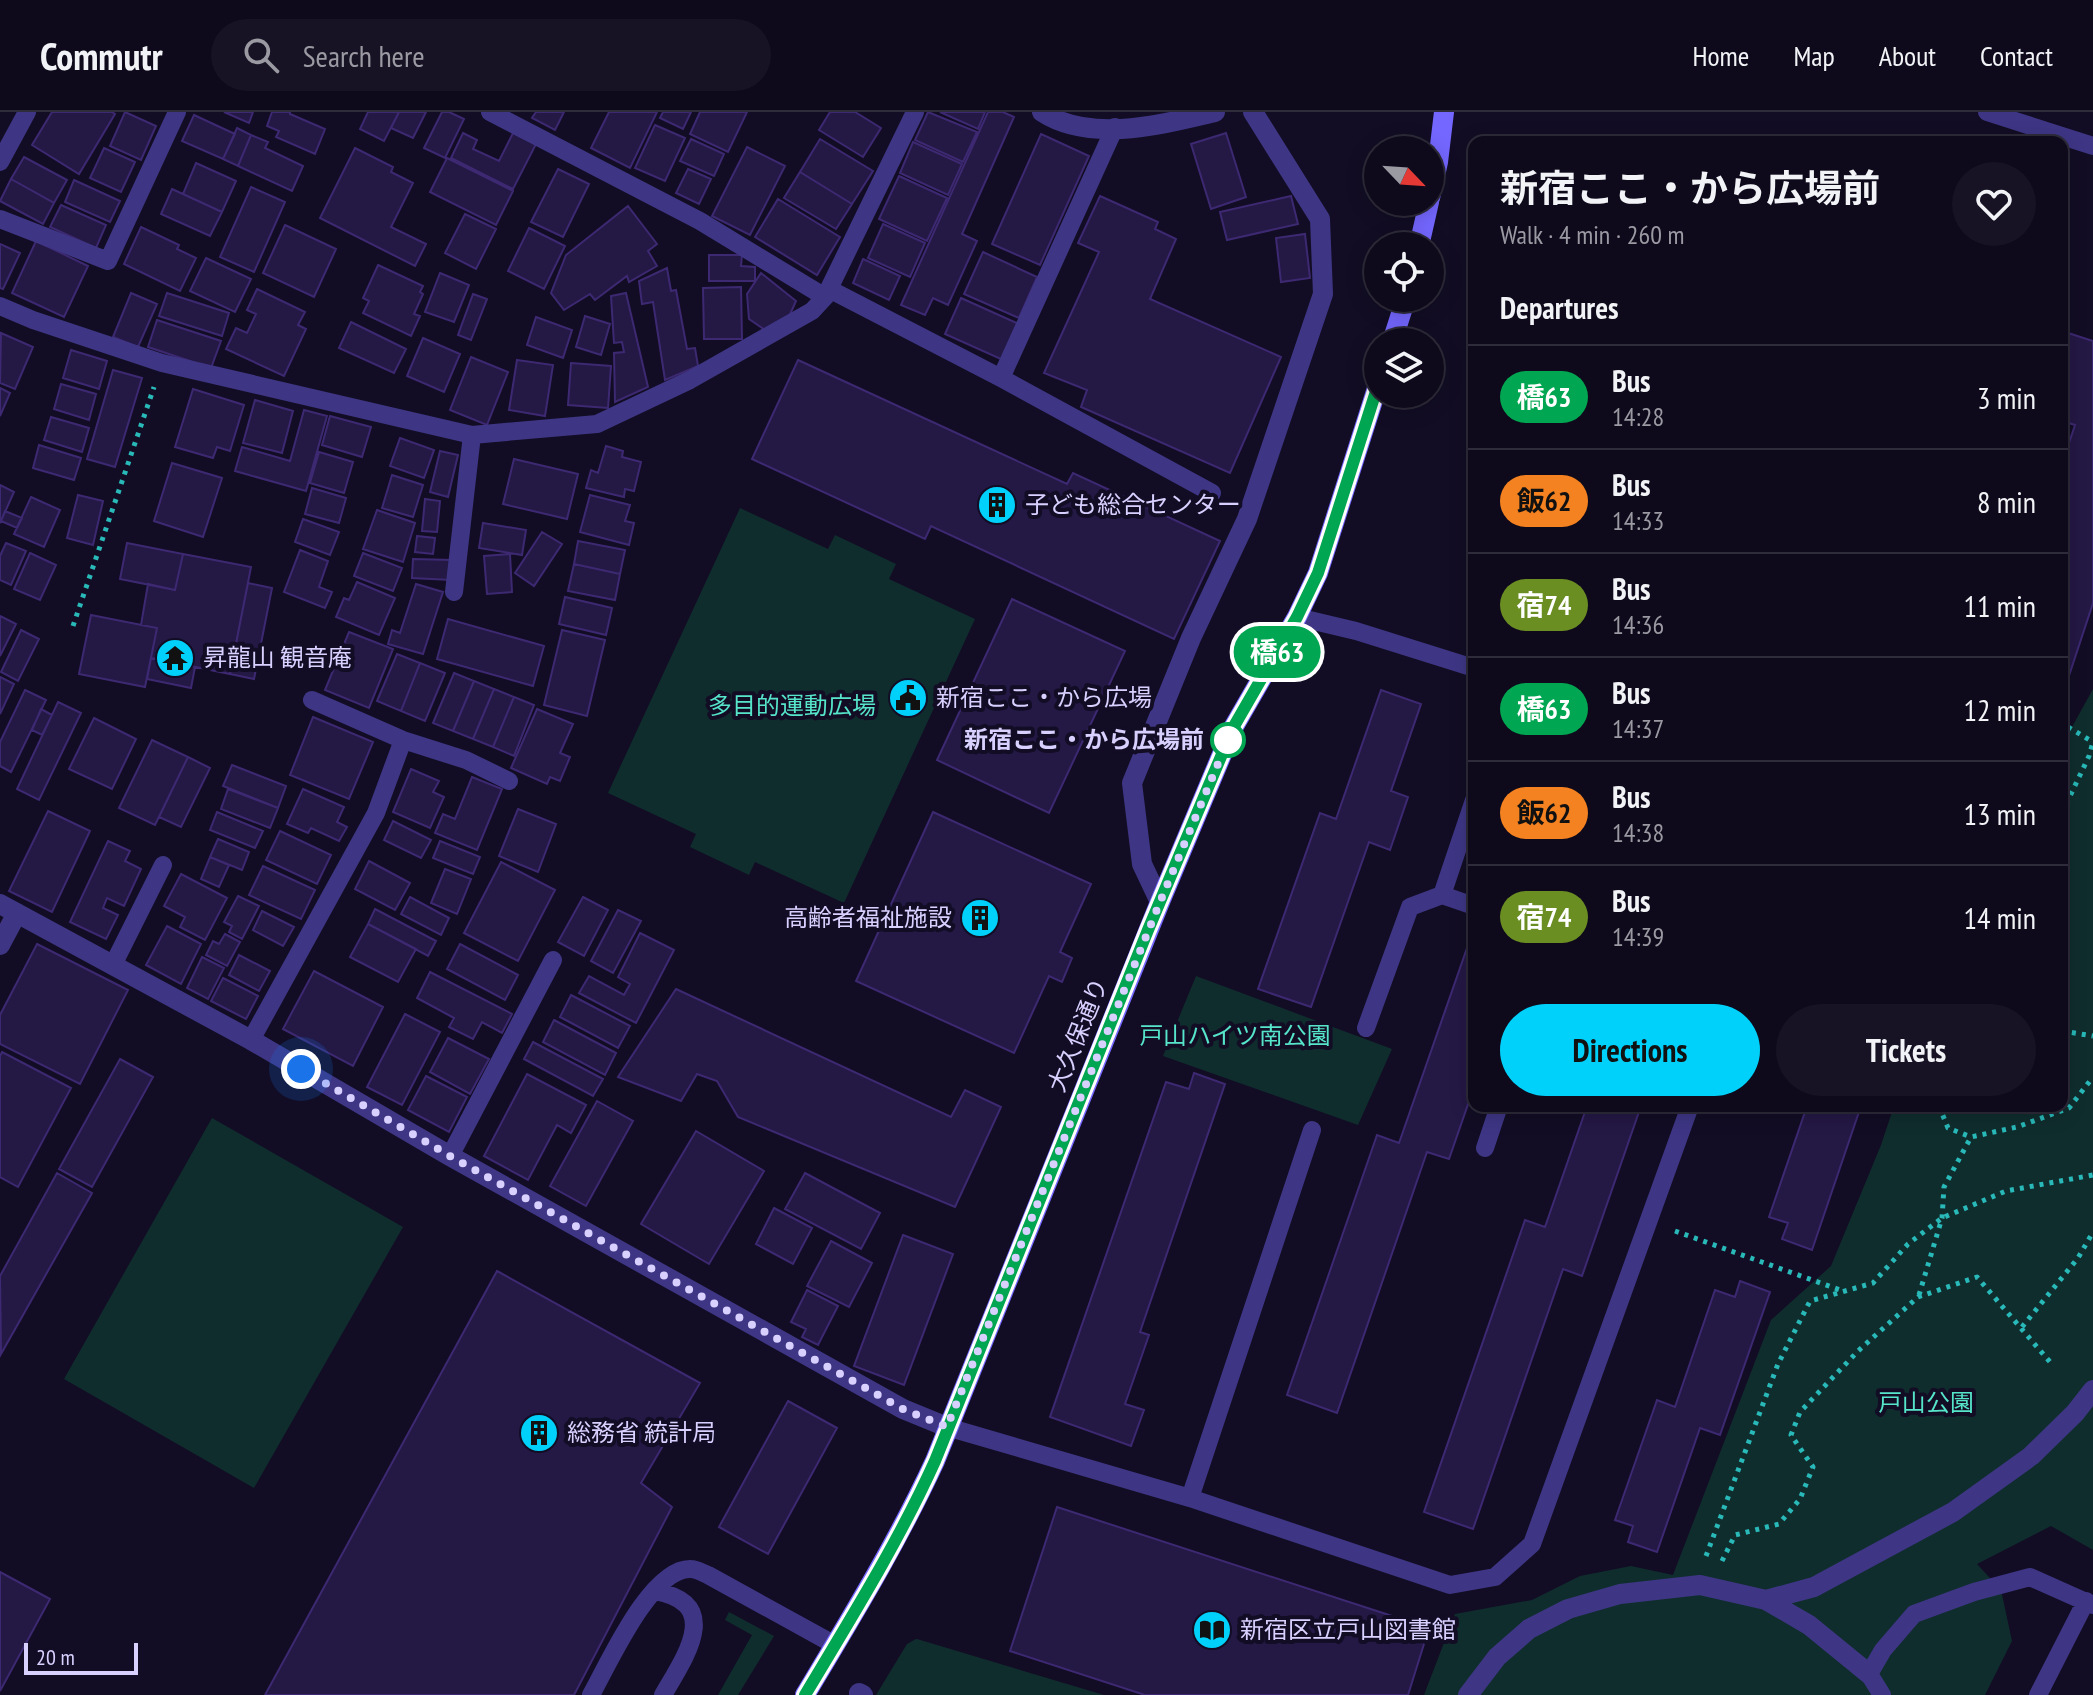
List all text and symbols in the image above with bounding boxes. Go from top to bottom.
search box [211,19,771,91]
text: Commutr [40,31,163,80]
icon: search [239,33,283,77]
text: Search here [303,36,425,75]
text: Home [1693,37,1749,74]
text: Map [1793,37,1835,74]
text: About [1879,37,1936,74]
text: Contact [1980,37,2053,74]
north arrow [1364,136,1444,216]
map controls [1364,136,1444,408]
button: heart [1952,162,2036,246]
text: 新宿ここ・から広場前 [1500,163,1880,212]
text: Walk · 4 min · 260 m [1500,218,1684,251]
button: locate [1364,232,1444,312]
text: Departures [1500,288,1618,327]
button: layers [1364,328,1444,408]
text: Bus [1612,361,1651,400]
text: 橋63 [1517,378,1571,415]
text: 3 min [1977,378,2036,417]
text: 14:28 [1612,400,1664,433]
text: Bus [1612,465,1651,504]
text: 飯62 [1517,482,1571,519]
text: 8 min [1977,482,2036,521]
building icon: 子ども総合センター [976,484,1018,526]
place label: 子ども総合センター [1025,489,1241,520]
text: 14:33 [1612,504,1664,537]
text: Bus [1612,569,1651,608]
text: 宿74 [1517,586,1571,623]
text: 11 min [1963,586,2036,625]
text: 14:36 [1612,608,1664,641]
line badge: 橋63 [1231,626,1323,678]
text: 橋63 [1250,633,1304,670]
temple icon: 昇龍山 観音庵 [154,637,196,679]
place label: 昇龍山 観音庵 [203,642,352,673]
text: Bus [1612,673,1651,712]
public building icon: 新宿ここ・から広場 [887,677,929,719]
place label: 新宿ここ・から広場 [936,682,1152,713]
park label: 多目的運動広場 [708,690,876,721]
text: 橋63 [1517,690,1571,727]
text: 12 min [1963,690,2036,729]
text: 14:37 [1612,712,1664,745]
marker: 新宿ここ・から広場前 [1211,723,1245,757]
place label: 新宿ここ・から広場前 [964,724,1204,755]
text: Bus [1612,777,1651,816]
text: 飯62 [1517,794,1571,831]
text: 13 min [1963,794,2036,833]
text: 14:38 [1612,816,1664,849]
text: Bus [1612,881,1651,920]
building icon: 高齢者福祉施設 [959,897,1001,939]
text: 宿74 [1517,898,1571,935]
text: 14 min [1963,898,2036,937]
place label: 高齢者福祉施設 [784,902,952,933]
text: 14:39 [1612,920,1664,953]
street label: 大久保通り [1041,973,1114,1096]
button: Directions [1500,1004,1760,1096]
button: Tickets [1776,1004,2036,1096]
park label: 戸山ハイツ南公園 [1139,1020,1331,1051]
your location [281,1049,321,1089]
park label: 戸山公園 [1878,1387,1974,1418]
building icon: 総務省 統計局 [518,1412,560,1454]
place label: 総務省 統計局 [567,1417,716,1448]
library icon: 新宿区立戸山図書館 [1191,1609,1233,1651]
place label: 新宿区立戸山図書館 [1240,1614,1456,1645]
scale bar [24,1639,138,1675]
text: 20 m [36,1643,75,1671]

